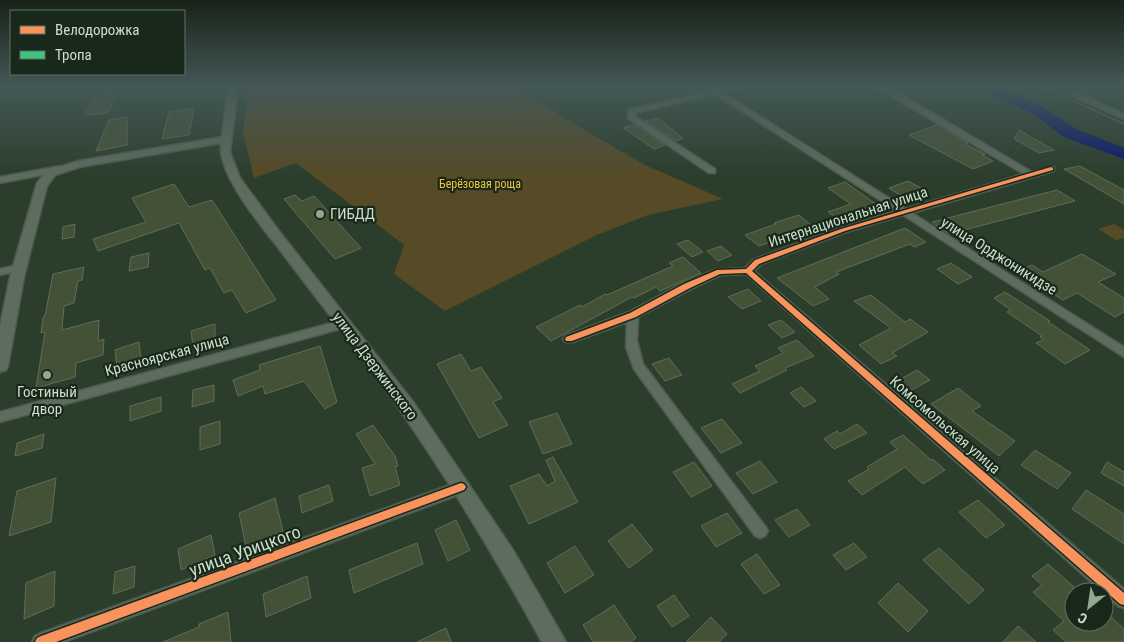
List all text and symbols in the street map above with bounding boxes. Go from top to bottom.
legend [10,10,185,75]
text: Велодорожка [55,21,140,39]
text: Тропа [55,46,92,64]
park label: Берёзовая роща [439,177,521,191]
street label: Интернациональная улица [766,183,930,251]
place label: ГИБДД [330,205,375,223]
marker: ГИБДД [314,208,326,220]
street label: улица Орджоникидзе [938,213,1060,299]
street label: улица Дзержинского [329,309,421,423]
street label: Красноярская улица [103,330,231,380]
marker: Гостиный двор [41,369,53,381]
street label: Комсомольская улица [886,372,1004,478]
place label: Гостиный двор [17,383,77,418]
street label: улица Урицкого [186,521,303,580]
north arrow [1064,582,1114,632]
text: С [1075,609,1090,627]

